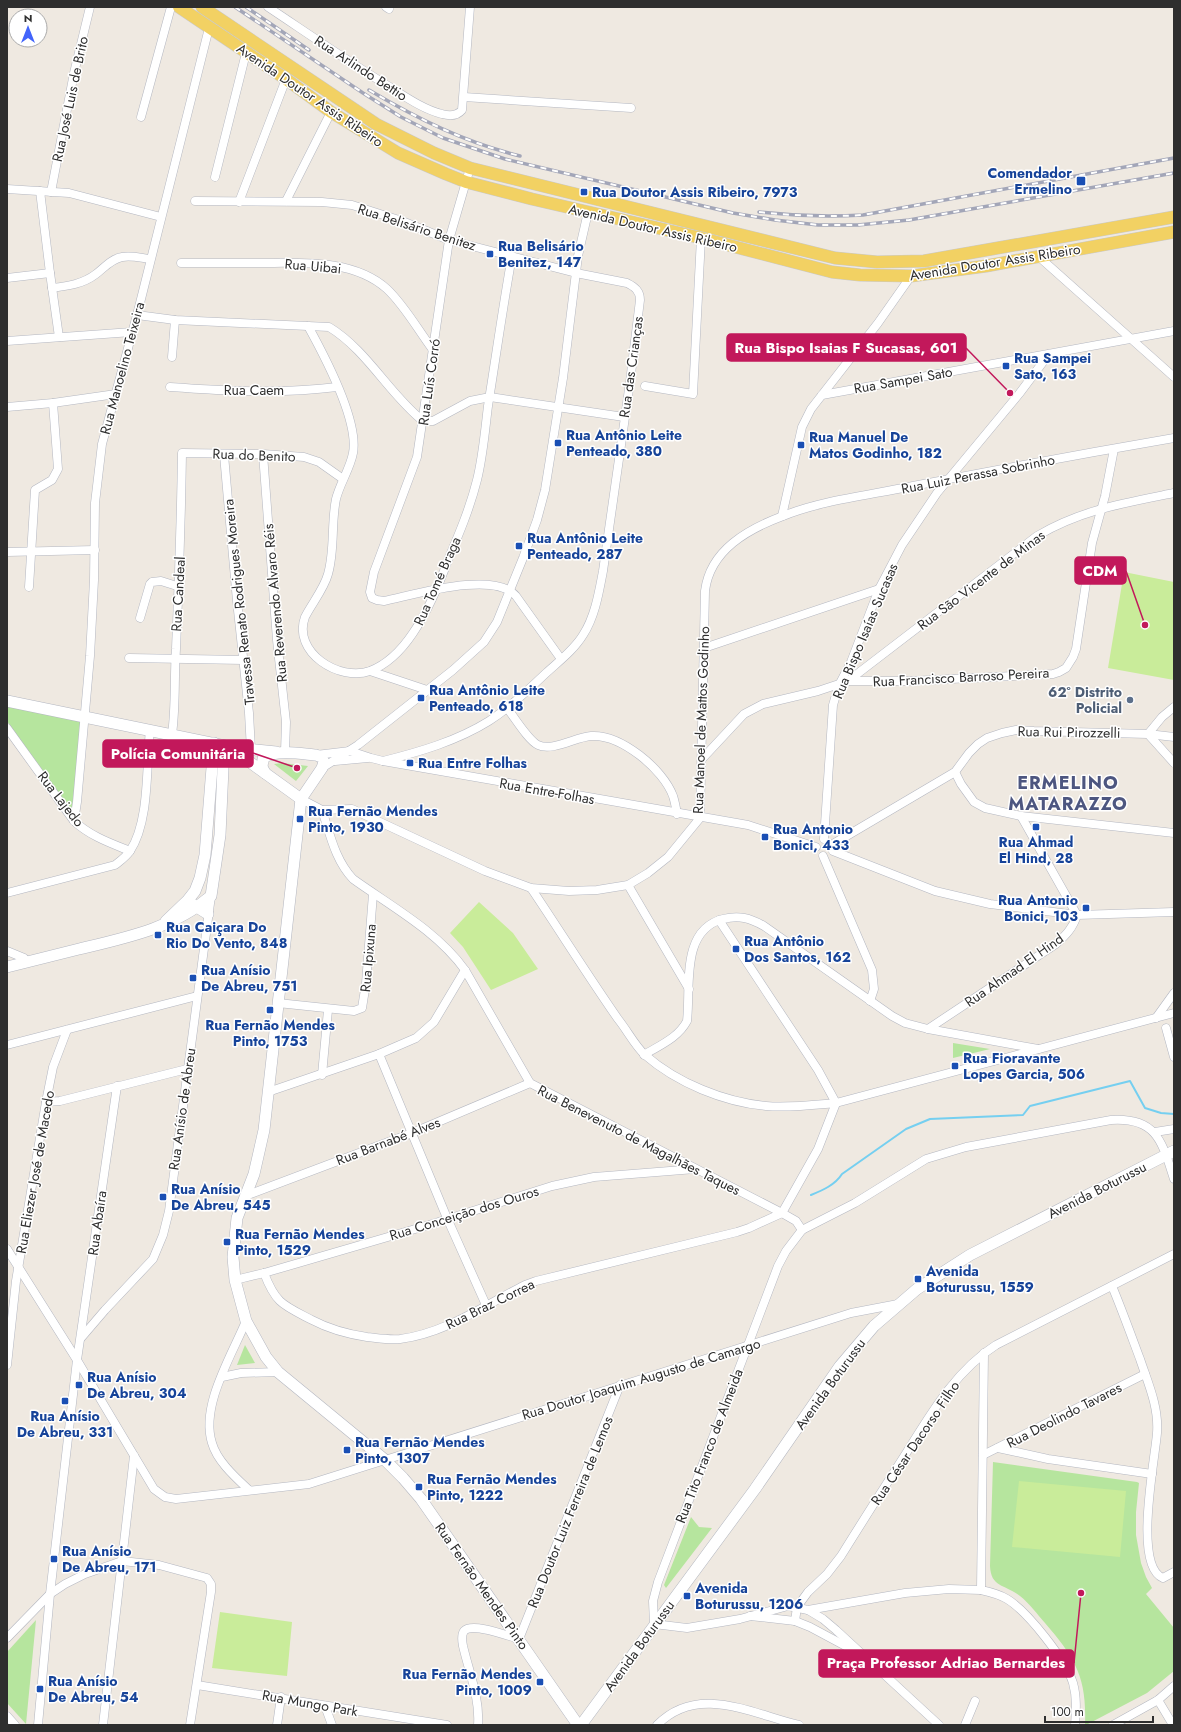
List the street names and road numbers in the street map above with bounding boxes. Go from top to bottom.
street label: Rua Arlindo Bettio [311,30,412,106]
street label: Rua José Luis de Brito [47,34,93,164]
street label: Avenida Doutor Assis Ribeiro [233,38,387,152]
street label: Rua Belisário Benitez [355,198,479,256]
street label: Avenida Doutor Assis Ribeiro [567,199,740,257]
street label: Avenida Doutor Assis Ribeiro [908,239,1082,285]
street label: Rua Uibai [284,254,342,278]
street label: Rua Manoelino Teixeira [95,299,149,437]
street label: Rua das Crianças [614,315,648,419]
street label: Rua Luís Corró [413,337,445,427]
street label: Rua Sampei Sato [852,361,954,399]
street label: Rua Caem [224,380,284,400]
street label: Rua do Benito [212,444,296,466]
street label: Rua Luiz Perassa Sobrinho [899,449,1057,499]
street label: Travessa Renato Rodrigues Moreira [218,498,260,706]
street label: Rua Reverendo Alvaro Réis [258,522,292,683]
street label: Rua São Vicente de Minas [913,525,1049,635]
street label: Rua Tomé Braga [408,533,466,629]
street label: Rua Candeal [166,556,190,632]
street label: Rua Bispo Isaías Sucasas [827,560,903,702]
street label: Rua Manoel de Mattos Godinho [688,625,714,814]
street label: Rua Francisco Barroso Pereira [872,662,1050,692]
street label: Rua Rui Pirozzelli [1017,721,1121,743]
street label: Rua Lajedo [33,767,89,831]
street label: Rua Entre-Folhas [498,773,597,809]
street label: Rua Ipixuna [355,923,381,993]
street label: Rua Ahmad El Hind [960,928,1068,1012]
street label: Rua Anísio de Abreu [164,1047,200,1171]
street label: Rua Benevenuto de Magalhães Taques [534,1080,744,1200]
street label: Rua Eliezer José de Macedo [11,1089,59,1255]
street label: Rua Barnabé Alves [333,1112,443,1170]
street label: Avenida Boturussu [1044,1156,1150,1224]
street label: Rua Conceição dos Ouros [387,1181,542,1245]
street label: Rua Abaíra [83,1189,111,1257]
street label: Rua Braz Correa [442,1274,538,1334]
street label: Rua Doutor Joaquim Augusto de Camargo [519,1333,763,1425]
street label: Avenida Boturussu [790,1334,870,1434]
street label: Rua Tito Franco de Almeida [670,1366,748,1526]
street label: Rua César Dacorso Filho [866,1377,964,1509]
street label: Rua Deolindo Tavares [1003,1377,1125,1453]
street label: Rua Doutor Luiz Ferreira de Lemos [522,1413,618,1611]
street label: Rua Fernão Mendes Pinto [430,1518,534,1654]
street label: Avenida Boturussu [599,1596,679,1696]
street label: Rua Mungo Park [261,1685,360,1721]

